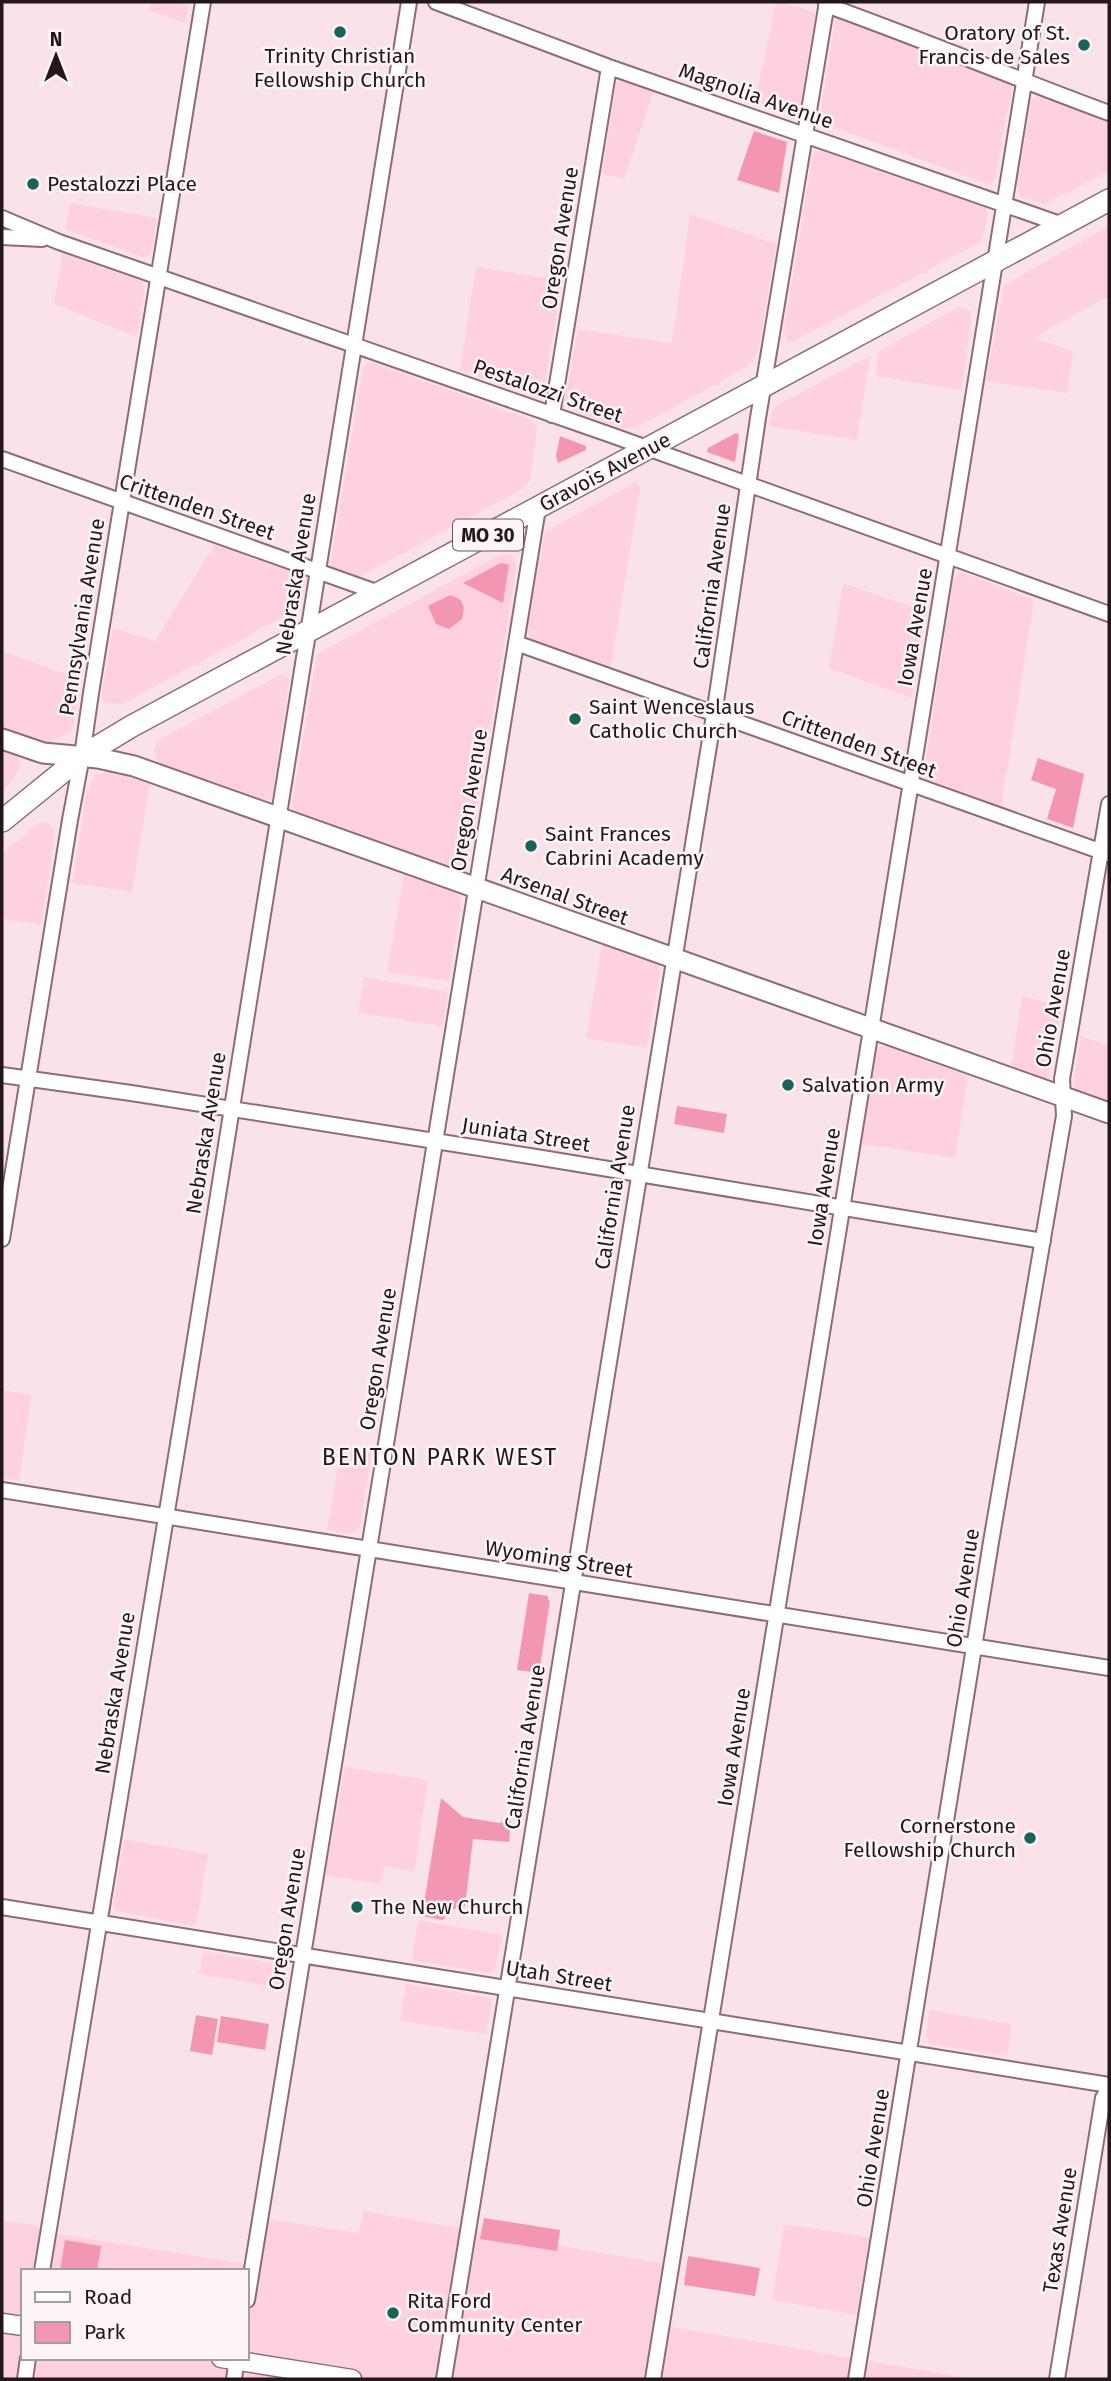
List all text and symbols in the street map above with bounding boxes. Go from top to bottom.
place label: Oratory of St. Francis de Sales [918,20,1070,70]
north arrow [21,21,91,91]
marker: Trinity Christian Fellowship Church [332,24,348,40]
text: N [50,28,62,51]
marker: Oratory of St. Francis de Sales [1076,37,1092,53]
place label: Trinity Christian Fellowship Church [254,43,426,93]
street label: Magnolia Avenue [675,57,837,135]
street label: Oregon Avenue [536,165,584,311]
place label: Pestalozzi Place [47,171,197,197]
marker: Pestalozzi Place [25,176,41,192]
street label: Pestalozzi Street [470,353,627,429]
street label: Gravois Avenue [535,426,675,518]
street label: Crittenden Street [116,468,279,546]
street label: Nebraska Avenue [270,491,322,657]
street label: California Avenue [688,502,736,670]
street label: Pennsylvania Avenue [54,516,110,718]
road number: MO 30 [453,520,523,550]
street label: Iowa Avenue [892,566,938,688]
place label: Saint Wenceslaus Catholic Church [589,694,755,744]
street label: Crittenden Street [778,704,940,784]
marker: Saint Wenceslaus Catholic Church [567,711,583,727]
street label: Oregon Avenue [445,727,493,873]
place label: Saint Frances Cabrini Academy [545,821,704,871]
marker: Saint Frances Cabrini Academy [523,838,539,854]
street label: Arsenal Street [498,861,632,931]
street label: Ohio Avenue [1030,947,1076,1069]
street label: Nebraska Avenue [180,1050,232,1216]
place label: Salvation Army [802,1072,945,1098]
marker: Salvation Army [780,1077,796,1093]
street label: California Avenue [589,1103,641,1271]
street label: Juniata Street [460,1112,592,1158]
street label: Iowa Avenue [802,1126,846,1248]
street label: Oregon Avenue [354,1286,402,1432]
district label: BENTON PARK WEST [322,1443,558,1471]
street label: Ohio Avenue [941,1527,985,1649]
street label: Wyoming Street [483,1534,635,1584]
street label: Nebraska Avenue [89,1610,141,1776]
street label: California Avenue [499,1663,551,1831]
street label: Iowa Avenue [712,1686,756,1808]
place label: Cornerstone Fellowship Church [843,1813,1016,1863]
marker: Cornerstone Fellowship Church [1022,1830,1038,1846]
street label: Oregon Avenue [263,1846,311,1992]
place label: The New Church [371,1894,523,1920]
marker: The New Church [349,1899,365,1915]
street label: Utah Street [504,1955,615,1997]
street label: Ohio Avenue [851,2087,895,2209]
street label: Texas Avenue [1037,2165,1083,2295]
legend [21,2269,248,2360]
text: Road [84,2284,132,2310]
place label: Rita Ford Community Center [407,2288,582,2338]
marker: Rita Ford Community Center [385,2305,401,2321]
text: Park [84,2319,126,2345]

